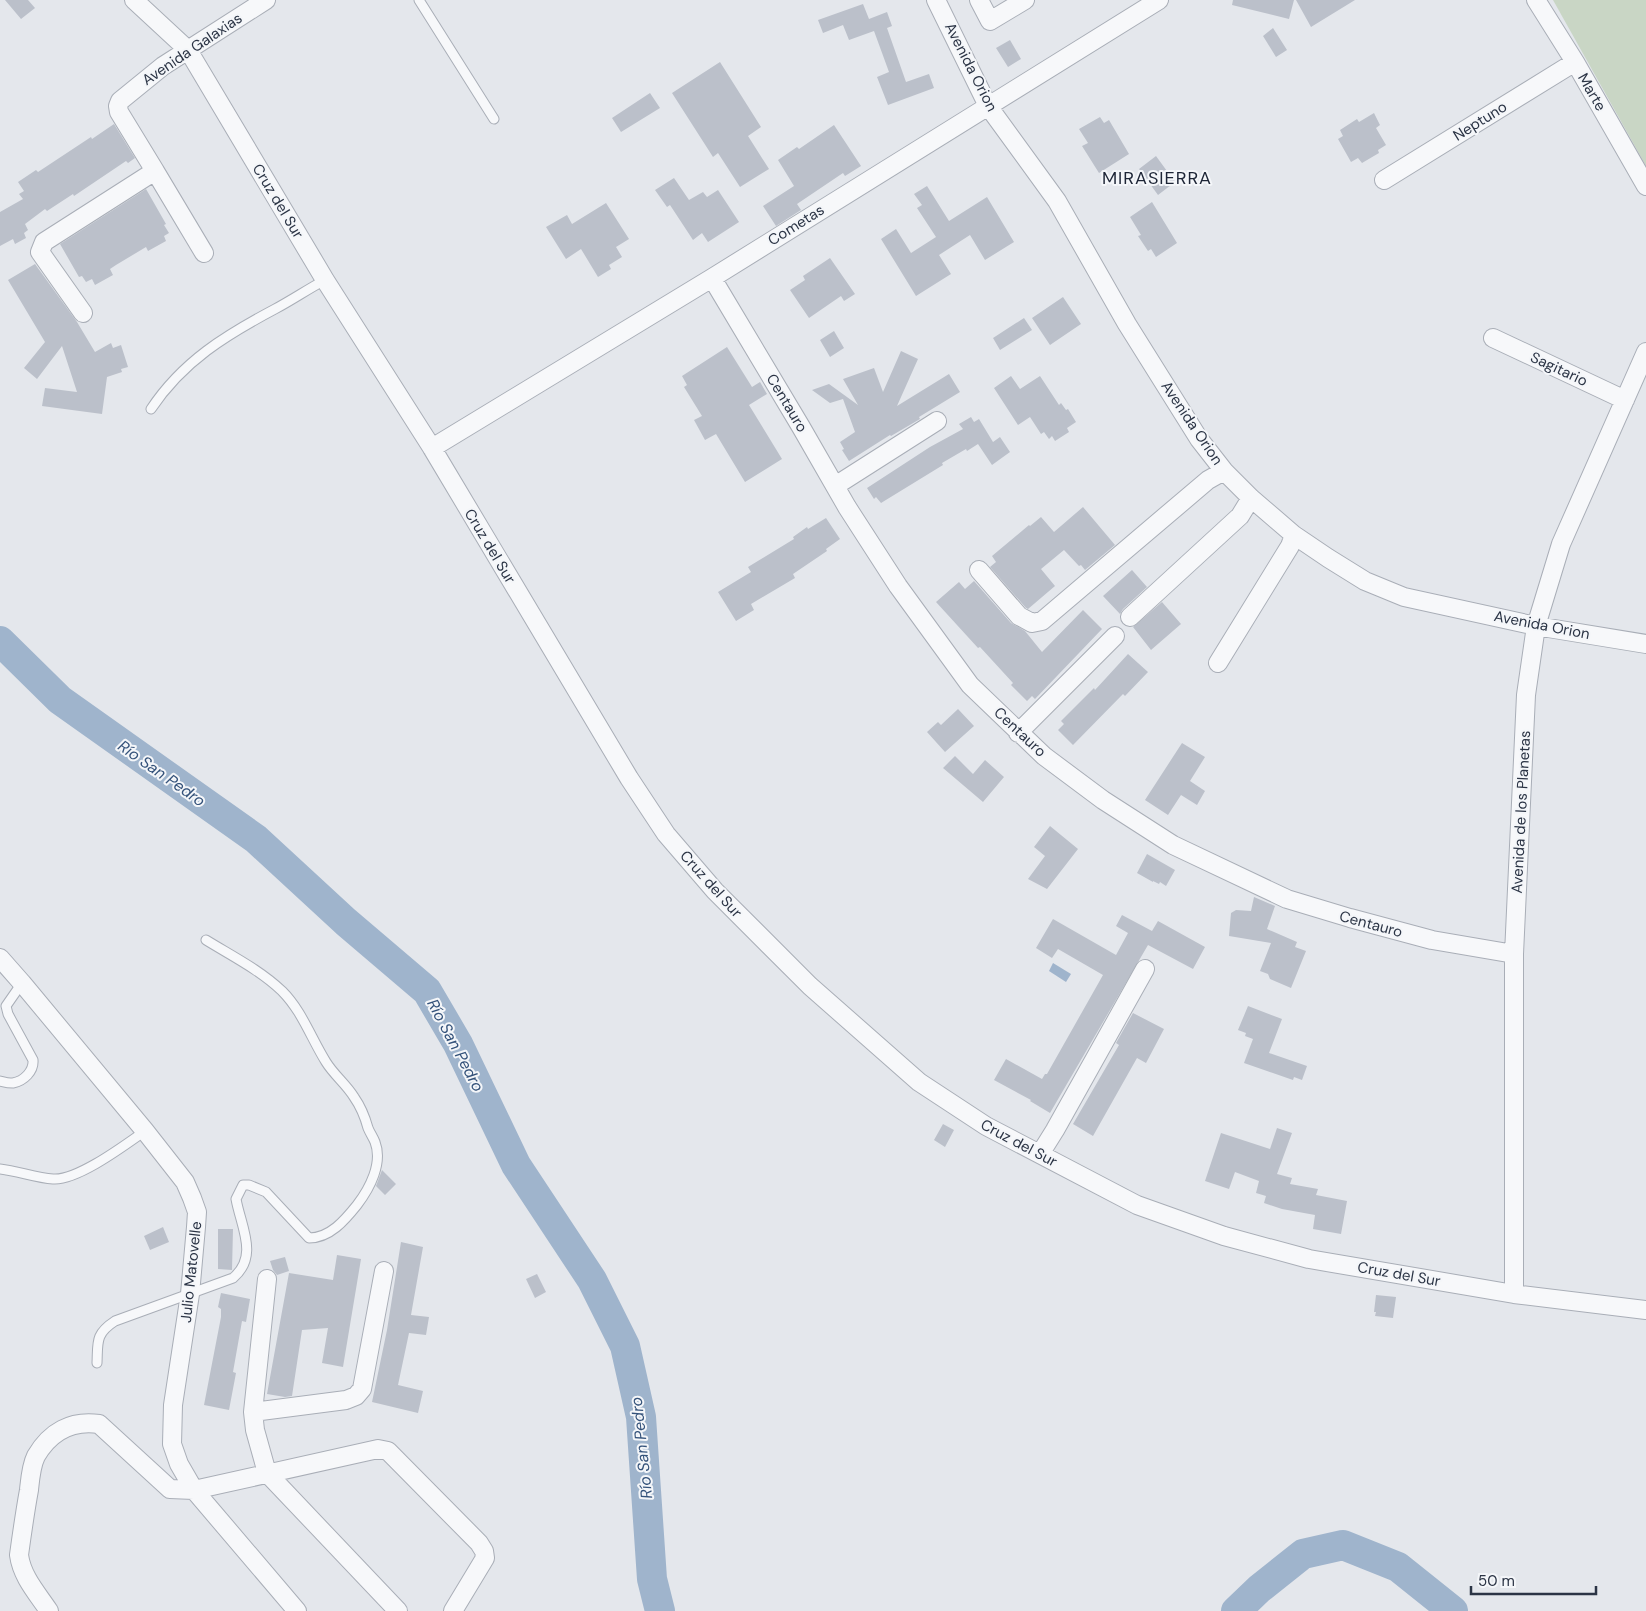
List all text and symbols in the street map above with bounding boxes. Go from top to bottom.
street label: Avenida Galaxias [138,8,246,90]
street label: Avenida Orion [940,19,1002,115]
street label: Marte [1573,69,1611,115]
street label: Neptuno [1449,97,1511,145]
street label: Cruz del Sur [248,160,308,242]
district label: MIRASIERRA [1102,166,1212,190]
street label: Cometas [764,200,828,250]
street label: Sagitario [1527,347,1591,391]
street label: Centauro [762,370,812,436]
street label: Avenida Orion [1157,377,1227,469]
street label: Cruz del Sur [460,505,520,587]
street label: Avenida Orion [1492,606,1592,644]
street label: Centauro [990,703,1051,761]
street label: Avenida de los Planetas [1507,730,1535,894]
water label: Río San Pedro [114,735,210,811]
street label: Cruz del Sur [676,846,747,922]
street label: Centauro [1337,906,1405,942]
water label: Río San Pedro [422,995,489,1095]
street label: Cruz del Sur [977,1114,1061,1172]
street label: Julio Matovelle [176,1220,206,1324]
street label: Cruz del Sur [1356,1257,1442,1291]
water label: Río San Pedro [626,1396,657,1500]
scale bar [1471,1564,1596,1596]
text: 50 m [1478,1571,1515,1591]

